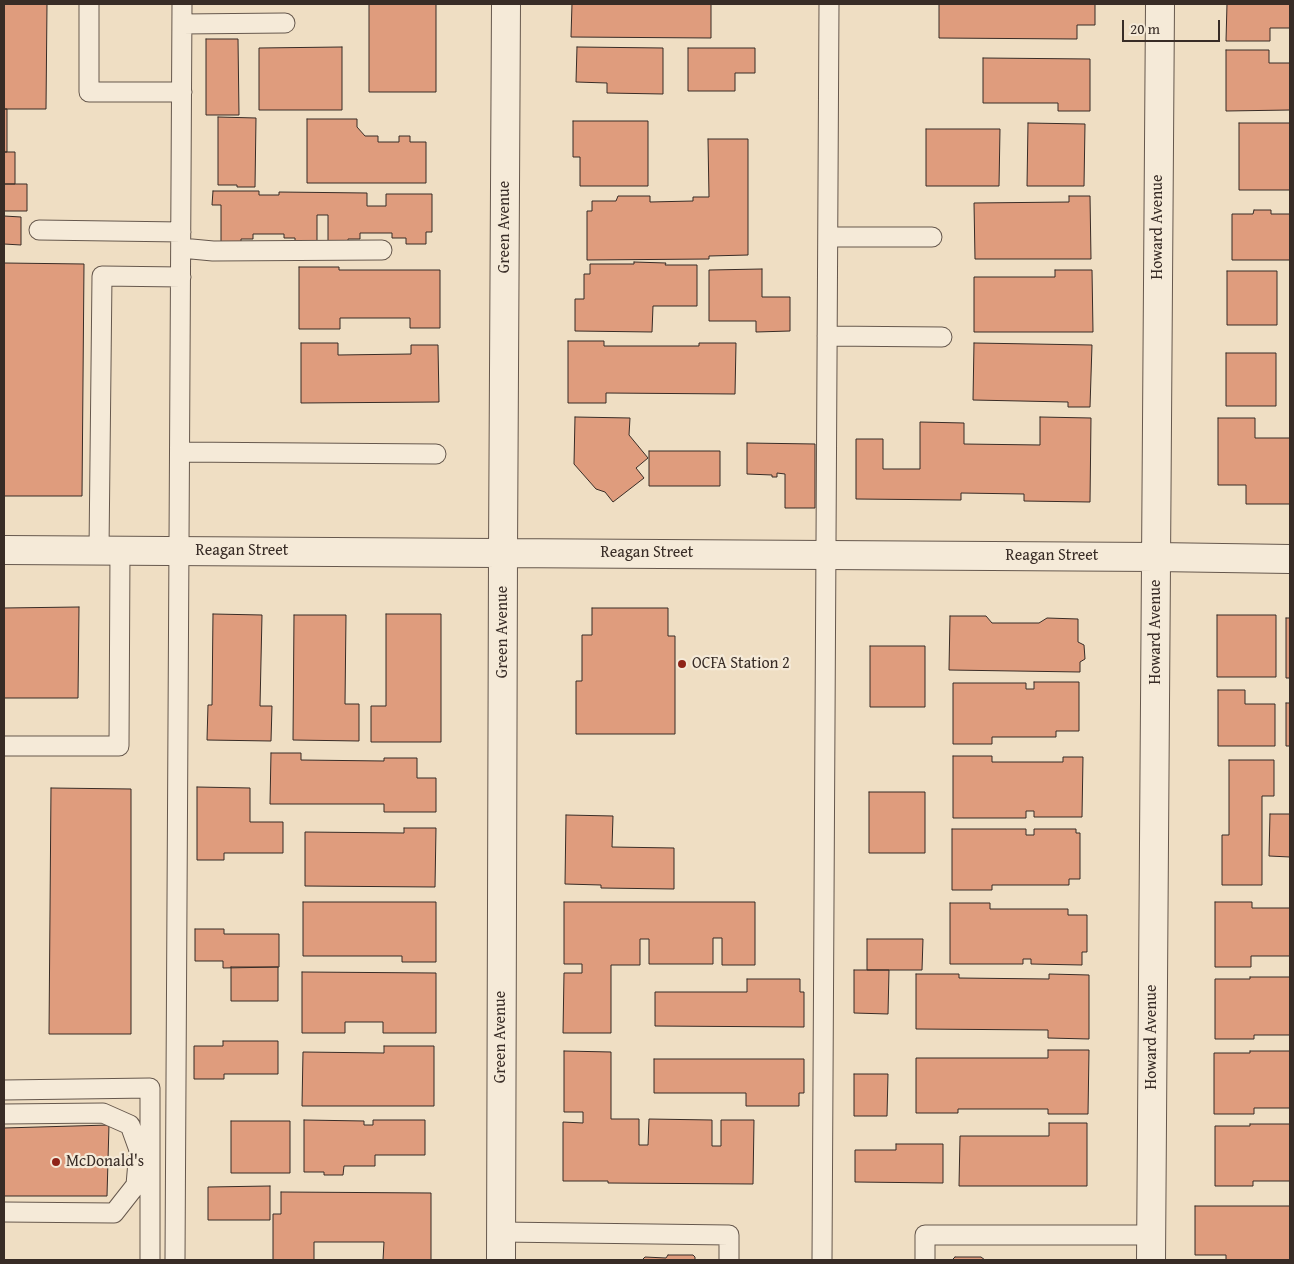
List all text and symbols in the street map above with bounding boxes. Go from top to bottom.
scale bar [1124,10,1222,42]
text: 20 m [1130,18,1160,39]
street label: Howard Avenue [1148,175,1168,279]
street label: Green Avenue [495,181,515,273]
street label: Reagan Street [196,541,288,561]
street label: Reagan Street [601,543,693,563]
street label: Reagan Street [1006,546,1098,566]
street label: Howard Avenue [1146,580,1166,684]
street label: Green Avenue [493,586,513,678]
place label: OCFA Station 2 [692,654,790,674]
marker: OCFA Station 2 [676,658,688,670]
street label: Howard Avenue [1142,985,1162,1089]
street label: Green Avenue [491,991,511,1083]
place label: McDonald's [66,1152,144,1172]
marker: McDonald's [50,1156,62,1168]

